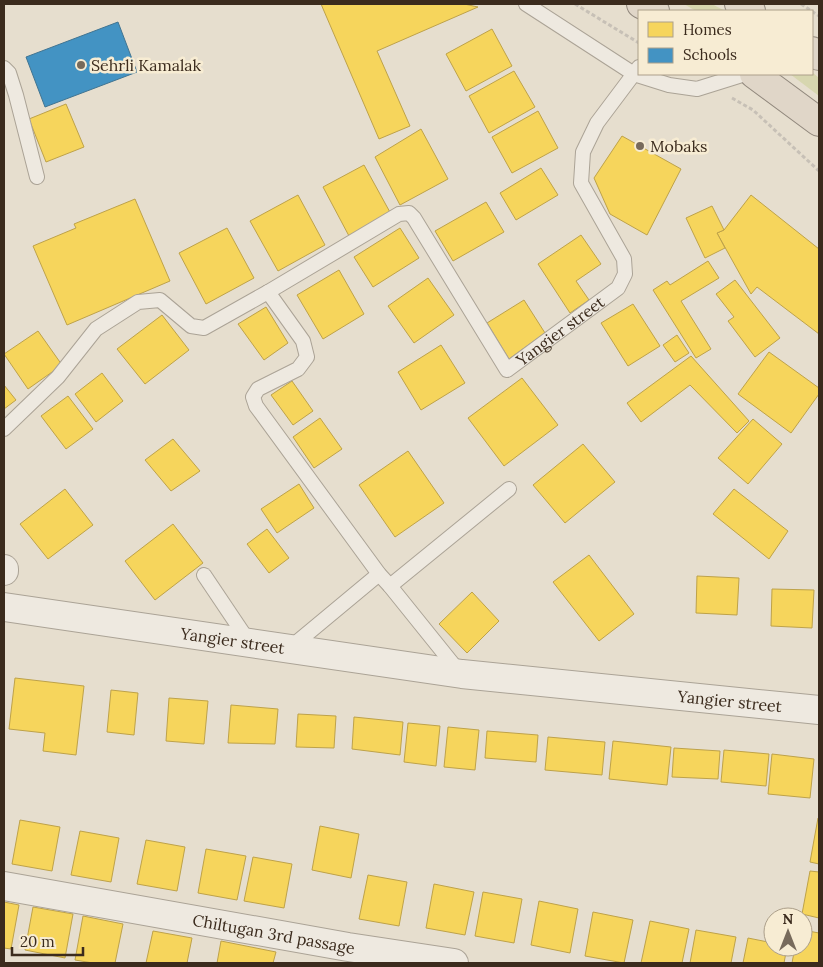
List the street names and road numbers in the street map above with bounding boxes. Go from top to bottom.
street label: Yangier street [511,291,609,371]
street label: Yangier street [178,623,287,658]
street label: Yangier street [676,686,784,716]
street label: Chiltugan 3rd passage [191,910,357,958]

